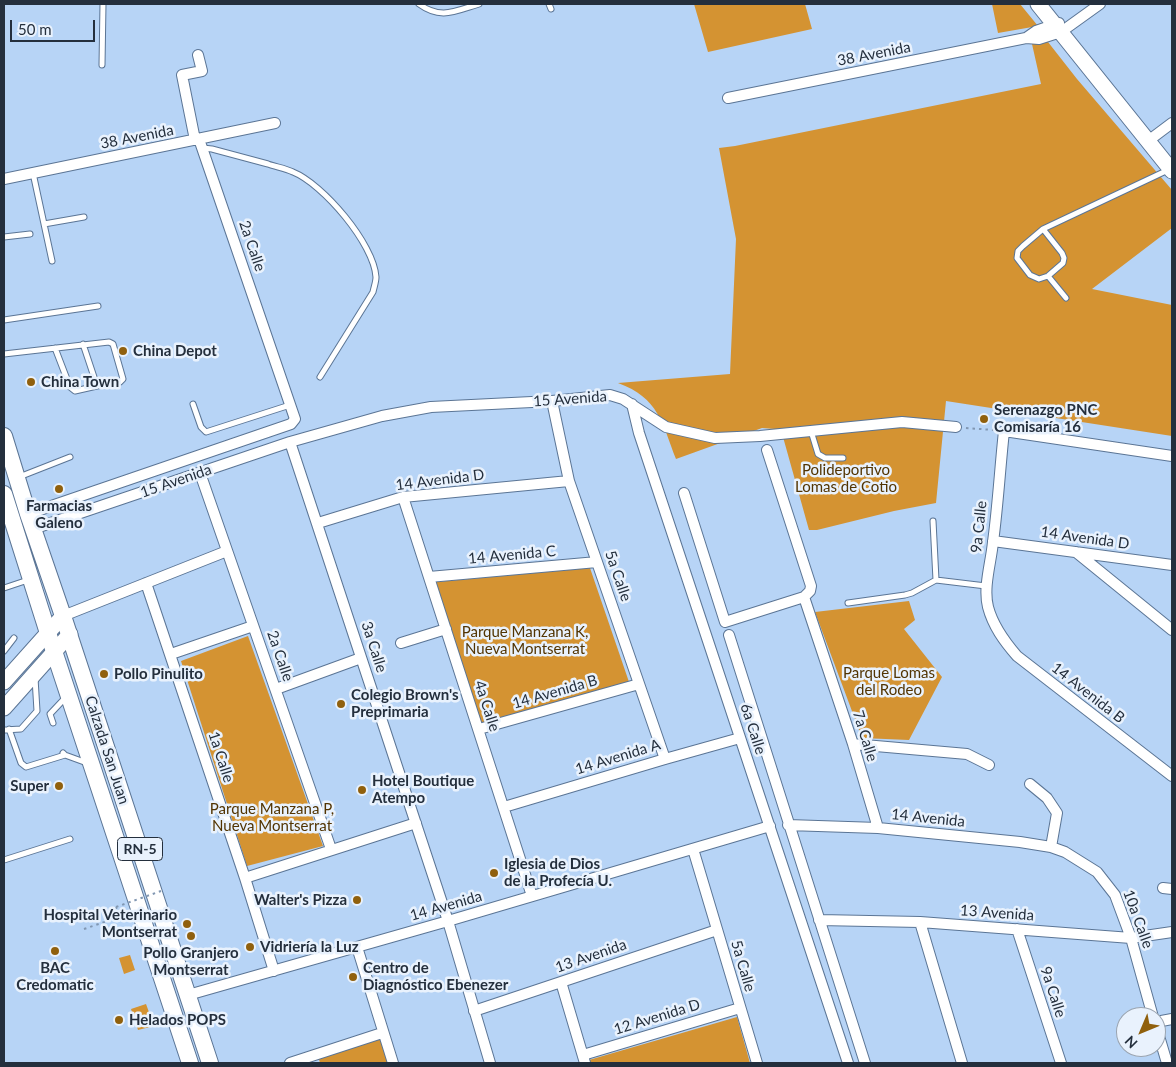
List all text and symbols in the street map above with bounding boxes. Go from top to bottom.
scale bar [12,10,98,42]
text: 50 m [18,20,52,38]
street label: 38 Avenida [836,38,912,70]
street label: 38 Avenida [99,121,175,153]
street label: 2a Calle [235,218,269,274]
place label: China Depot [133,342,217,360]
marker: China Depot [117,345,129,357]
place label: China Town [41,373,119,391]
marker: China Town [25,376,37,388]
street label: 15 Avenida [532,387,608,411]
place label: Serenazgo PNC Comisaría 16 [994,401,1097,436]
marker: Serenazgo PNC Comisaría 16 [978,413,990,425]
street label: 15 Avenida [138,460,214,502]
park label: Polideportivo Lomas de Cotio [795,461,897,496]
street label: 14 Avenida D [395,466,485,494]
marker: Farmacias Galeno [53,483,65,495]
place label: Farmacias Galeno [26,497,92,532]
street label: 9a Calle [967,500,991,554]
street label: 14 Avenida D [1040,523,1130,553]
street label: 14 Avenida C [467,542,557,568]
street label: 5a Calle [601,548,635,604]
street label: 3a Calle [357,619,391,675]
park label: Parque Manzana K, Nueva Montserrat [462,623,588,658]
street label: 2a Calle [263,628,297,684]
street label: 14 Avenida B [1048,659,1128,727]
park label: Parque Lomas del Rodeo [843,664,935,699]
place label: Pollo Pinulito [114,665,203,683]
marker: Pollo Pinulito [98,668,110,680]
street label: 14 Avenida B [510,671,600,713]
street label: 4a Calle [470,678,504,734]
place label: Colegio Brown's Preprimaria [351,686,459,721]
street label: Calzada San Juan [81,694,133,806]
marker: Colegio Brown's Preprimaria [335,698,347,710]
street label: 6a Calle [736,701,770,757]
street label: 7a Calle [849,708,881,764]
street label: 1a Calle [204,729,238,785]
street label: 14 Avenida A [573,736,663,778]
place label: Hotel Boutique Atempo [372,772,474,807]
place label: Super [10,777,49,795]
marker: Super [53,780,65,792]
marker: Hotel Boutique Atempo [356,784,368,796]
park label: Parque Manzana P, Nueva Montserrat [210,800,334,835]
street label: 14 Avenida [890,805,966,831]
road number: RN-5 [118,838,162,861]
place label: Iglesia de Dios de la Profecía U. [504,855,612,890]
marker: Iglesia de Dios de la Profecía U. [488,867,500,879]
street label: 14 Avenida [408,887,484,925]
street label: 10a Calle [1119,887,1157,951]
place label: Walter's Pizza [254,891,347,909]
marker: Walter's Pizza [351,894,363,906]
street label: 13 Avenida [959,901,1035,925]
place label: Hospital Veterinario Montserrat [43,906,177,941]
marker: Hospital Veterinario Montserrat [181,918,193,930]
marker: Pollo Granjero Montserrat [185,930,197,942]
street label: 13 Avenida [553,935,629,977]
place label: Vidriería la Luz [260,938,359,956]
street label: 5a Calle [727,938,759,994]
marker: Vidriería la Luz [244,941,256,953]
place label: Pollo Granjero Montserrat [143,944,239,979]
marker: BAC Credomatic [49,945,61,957]
place label: BAC Credomatic [16,959,94,994]
place label: Centro de Diagnóstico Ebenezer [363,959,508,994]
street label: 9a Calle [1036,964,1070,1020]
marker: Centro de Diagnóstico Ebenezer [347,971,359,983]
street label: 12 Avenida D [612,995,702,1039]
north arrow [1116,1007,1166,1057]
place label: Helados POPS [129,1011,226,1029]
marker: Helados POPS [113,1014,125,1026]
text: N [1121,1032,1141,1052]

